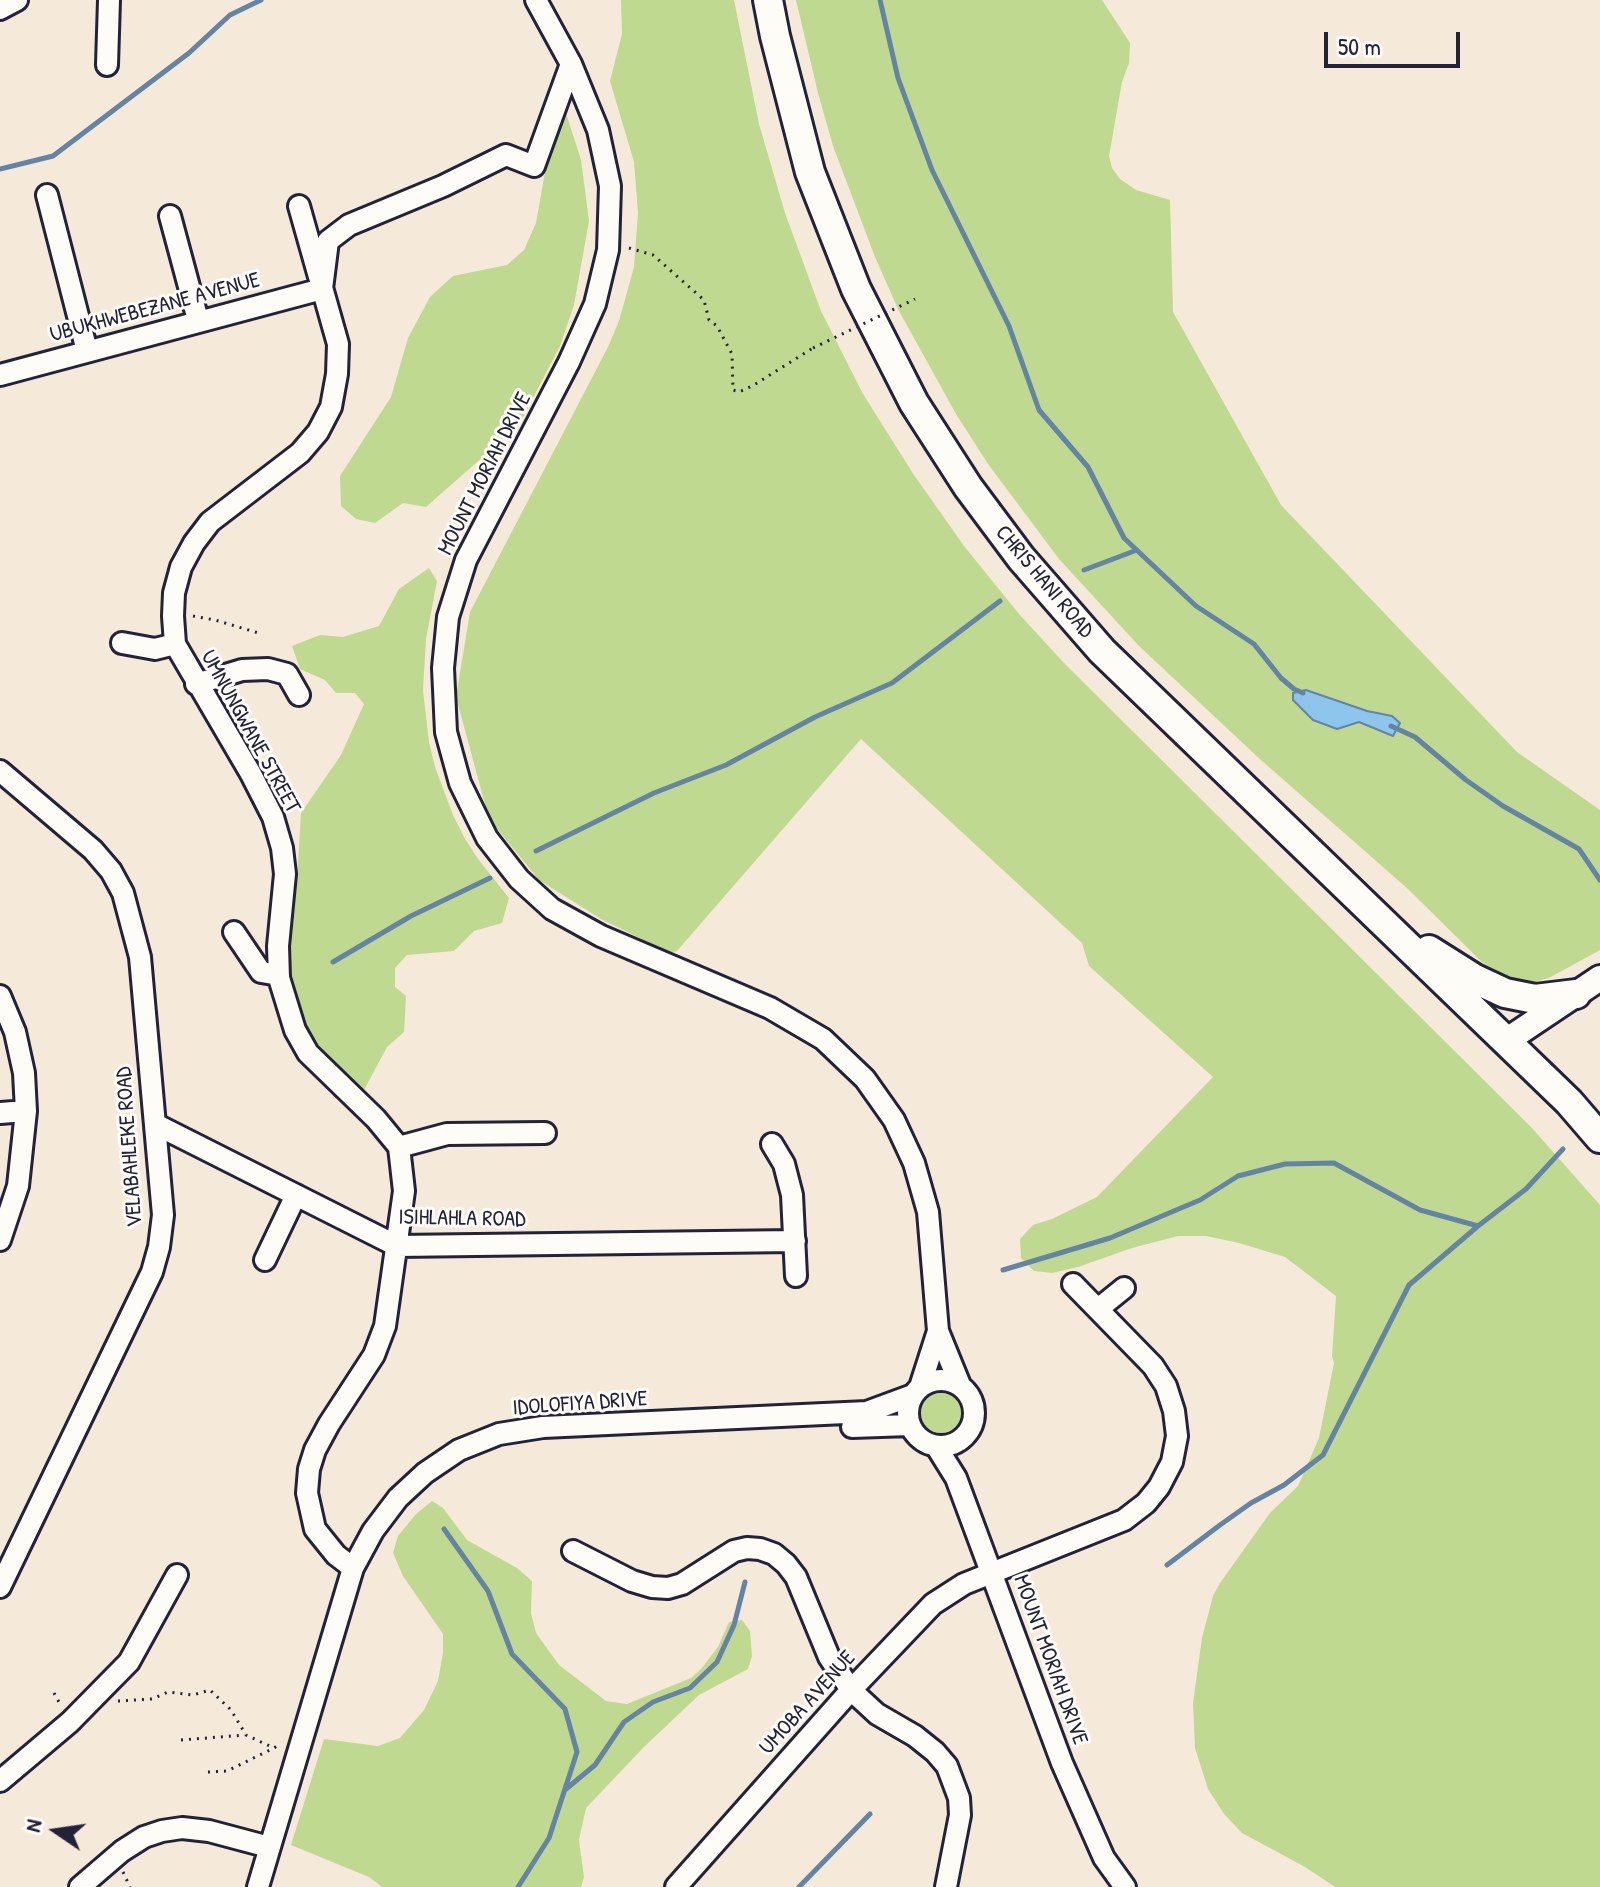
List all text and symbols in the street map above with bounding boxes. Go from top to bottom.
scale bar [1328,16,1464,66]
text: 50 m [1338,30,1381,62]
street label: UBUKHWEBEZANE AVENUE [47,267,263,349]
street label: MOUNT MORIAH DRIVE [433,388,537,560]
street label: CHRIS HANI ROAD [989,520,1099,644]
street label: UMNUNGWANE STREET [194,646,306,818]
street label: VELABAHLEKE ROAD [111,1066,149,1228]
street label: ISIHLAHLA ROAD [398,1205,526,1233]
street label: IDOLOFIYA DRIVE [512,1386,648,1422]
street label: MOUNT MORIAH DRIVE [1007,1572,1093,1748]
street label: UMOBA AVENUE [754,1646,862,1760]
north arrow [16,1791,96,1871]
text: N [17,1817,49,1835]

